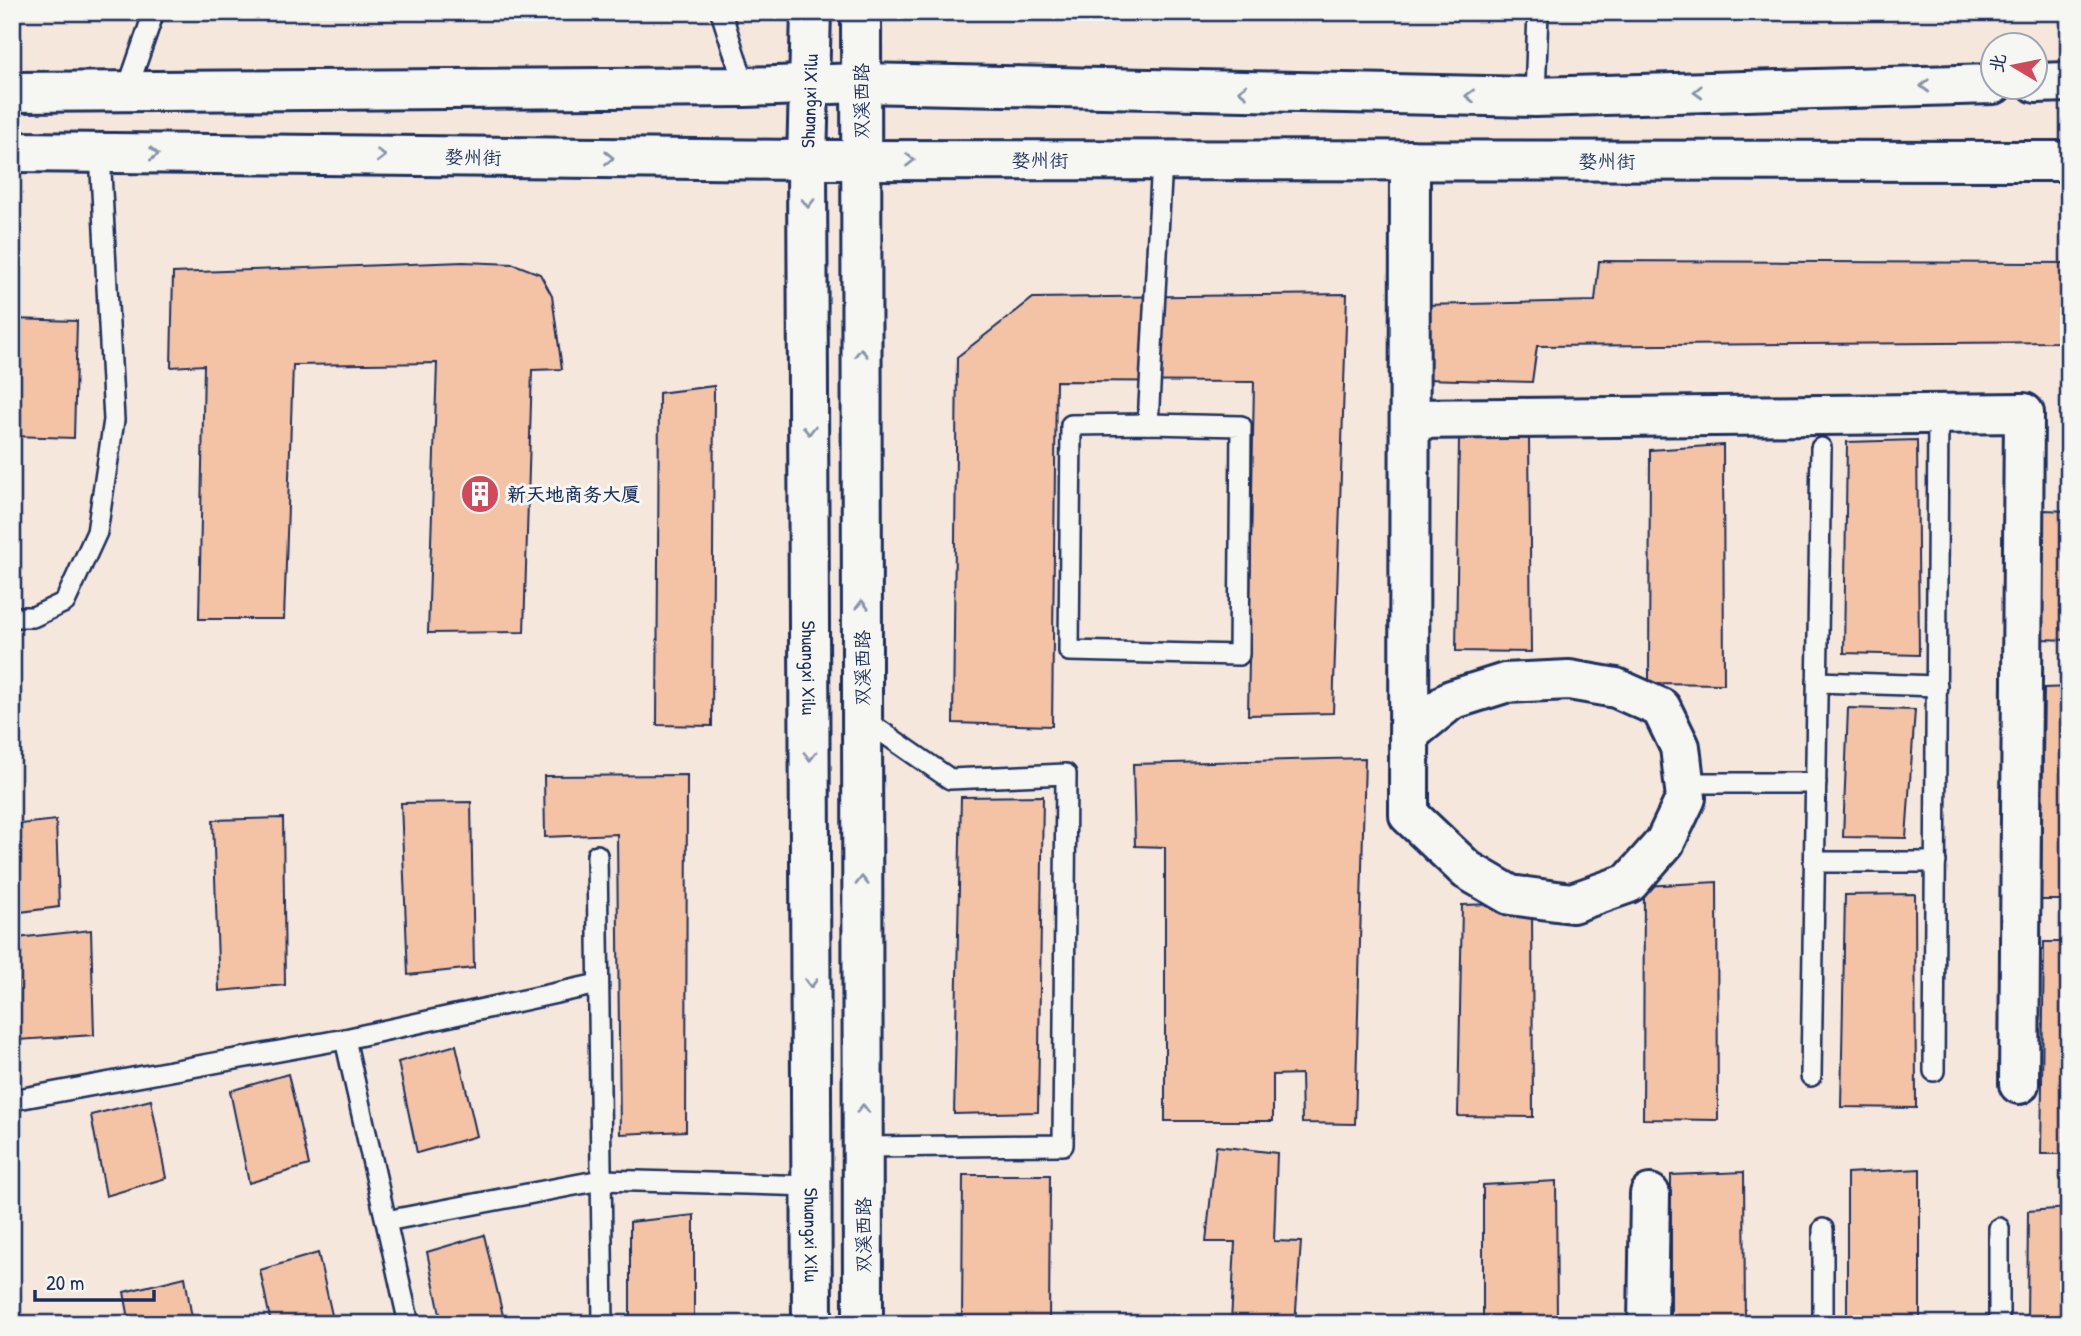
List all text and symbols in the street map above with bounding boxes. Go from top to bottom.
north arrow [1980,32,2050,102]
text: 北 [1983,51,2012,75]
street label: Shuangxi Xilu [794,53,824,149]
street label: 双溪西路 [848,63,874,139]
one-way arrow [1920,78,1931,93]
one-way arrow [1237,83,1248,99]
one-way arrow [1692,85,1703,100]
one-way arrow [1465,88,1476,103]
street label: 婺州街 [444,144,502,170]
one-way arrow [149,146,160,162]
street label: 婺州街 [1011,147,1069,173]
one-way arrow [377,148,387,164]
street label: 婺州街 [1578,148,1636,174]
one-way arrow [604,150,615,166]
one-way arrow [905,152,916,168]
one-way arrow [800,198,815,209]
one-way arrow [853,347,869,357]
one-way arrow [801,425,816,436]
building icon: 新天地商务大厦 [459,473,501,515]
place label: 新天地商务大厦 [507,481,640,507]
one-way arrow [854,599,869,610]
street label: Shuangxi Xilu [796,621,822,716]
street label: 双溪西路 [849,630,875,706]
one-way arrow [802,751,818,762]
one-way arrow [854,875,870,886]
one-way arrow [803,979,819,989]
one-way arrow [855,1103,871,1113]
street label: Shuangxi Xilu [798,1188,825,1283]
street label: 双溪西路 [850,1197,876,1273]
scale bar [35,1259,154,1303]
text: 20 m [46,1268,84,1297]

